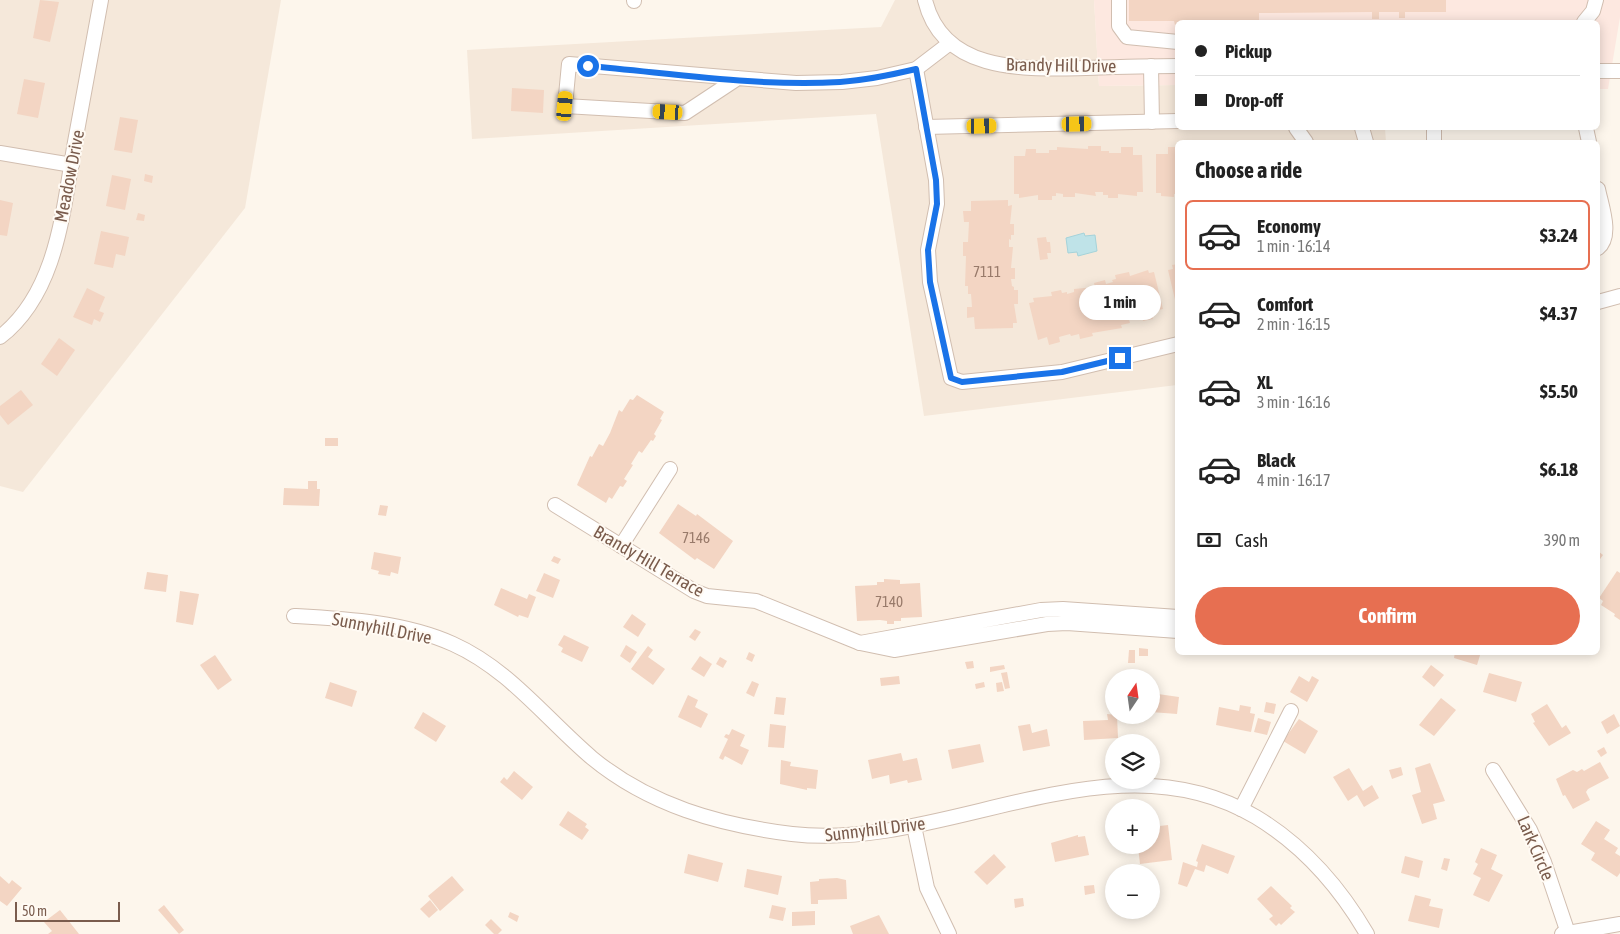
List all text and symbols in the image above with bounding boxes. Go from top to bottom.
text: Pickup [1225,40,1272,62]
street label: Brandy Hill Drive [1006,54,1116,76]
route start [577,55,599,77]
text: Drop-off [1225,89,1283,111]
car [556,90,573,122]
car [652,104,683,120]
car [1061,116,1092,132]
car [966,118,997,134]
street label: Meadow Drive [50,128,88,224]
text: Choose a ride [1195,157,1302,183]
icon: car [1197,213,1242,258]
text: Economy [1257,215,1321,237]
text: $3.24 [1540,224,1578,246]
text: 1 min · 16:14 [1257,237,1330,255]
house number: 7111 [973,263,1001,280]
callout: 1 min [1079,286,1161,320]
icon: car [1197,291,1242,336]
text: 1 min [1104,293,1136,311]
text: Comfort [1257,293,1313,315]
text: $4.37 [1540,302,1578,324]
text: 2 min · 16:15 [1257,315,1330,333]
route end [1109,347,1131,369]
icon: car [1197,369,1242,414]
text: XL [1257,371,1273,393]
text: $5.50 [1540,380,1578,402]
text: 3 min · 16:16 [1257,393,1330,411]
icon: car [1197,447,1242,492]
text: Black [1257,449,1295,471]
text: $6.18 [1540,458,1578,480]
text: 4 min · 16:17 [1257,471,1330,489]
street label: Brandy Hill Terrace [590,521,708,601]
icon: cash [1195,526,1223,554]
house number: 7146 [682,529,710,546]
text: Cash [1235,529,1268,551]
text: 390 m [1544,531,1580,549]
button: Confirm [1195,587,1580,645]
house number: 7140 [875,593,903,610]
street label: Sunnyhill Drive [330,608,434,648]
north arrow [1105,669,1160,724]
map controls [1105,669,1160,919]
button: layers [1105,734,1160,789]
button: + [1105,799,1160,854]
street label: Sunnyhill Drive [824,812,926,846]
street label: Lark Circle [1513,813,1559,883]
button: − [1105,864,1160,919]
scale bar [15,899,120,922]
text: 50 m [22,903,47,919]

